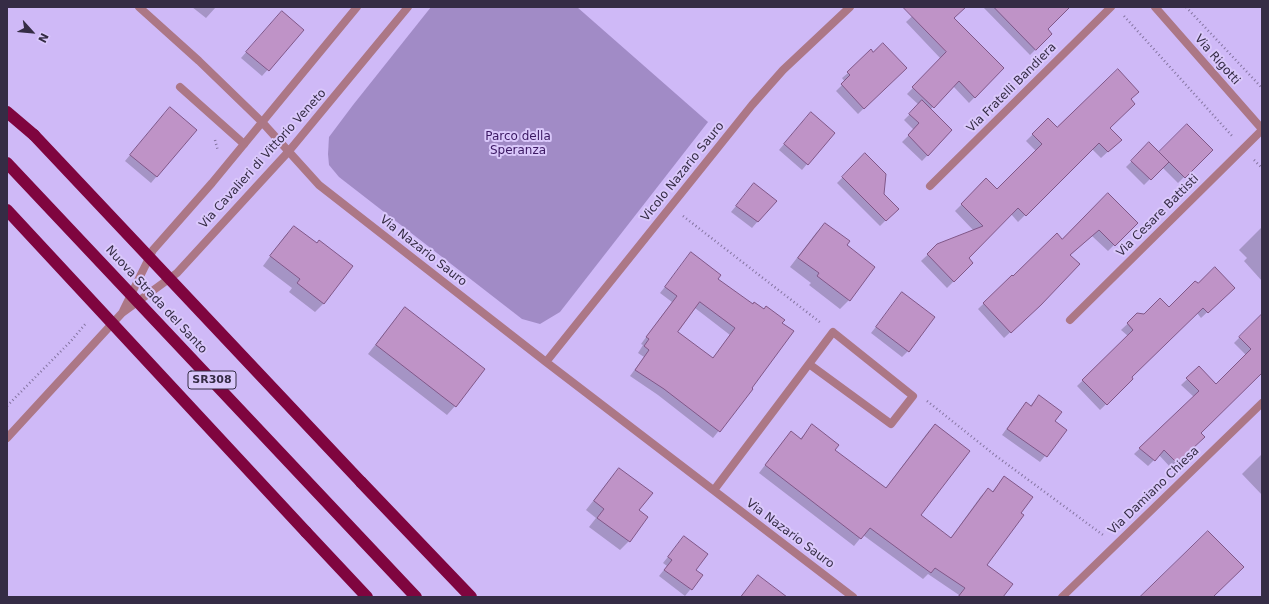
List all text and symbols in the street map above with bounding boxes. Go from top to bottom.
north arrow [12,12,52,52]
text: N [35,31,51,45]
street label: Via Rigotti [1191,32,1243,88]
street label: Via Fratelli Bandiera [964,40,1060,136]
street label: Via Cavalieri di Vittorio Veneto [197,86,329,232]
street label: Vicolo Nazario Sauro [638,119,728,225]
park label: Parco della Speranza [485,130,551,158]
street label: Via Cesare Battisti [1114,172,1202,260]
street label: Via Nazario Sauro [377,213,469,289]
street label: Nuova Strada del Santo [102,243,210,357]
road number: SR308 [188,371,236,389]
street label: Via Damiano Chiesa [1106,444,1202,538]
street label: Via Nazario Sauro [743,496,837,572]

